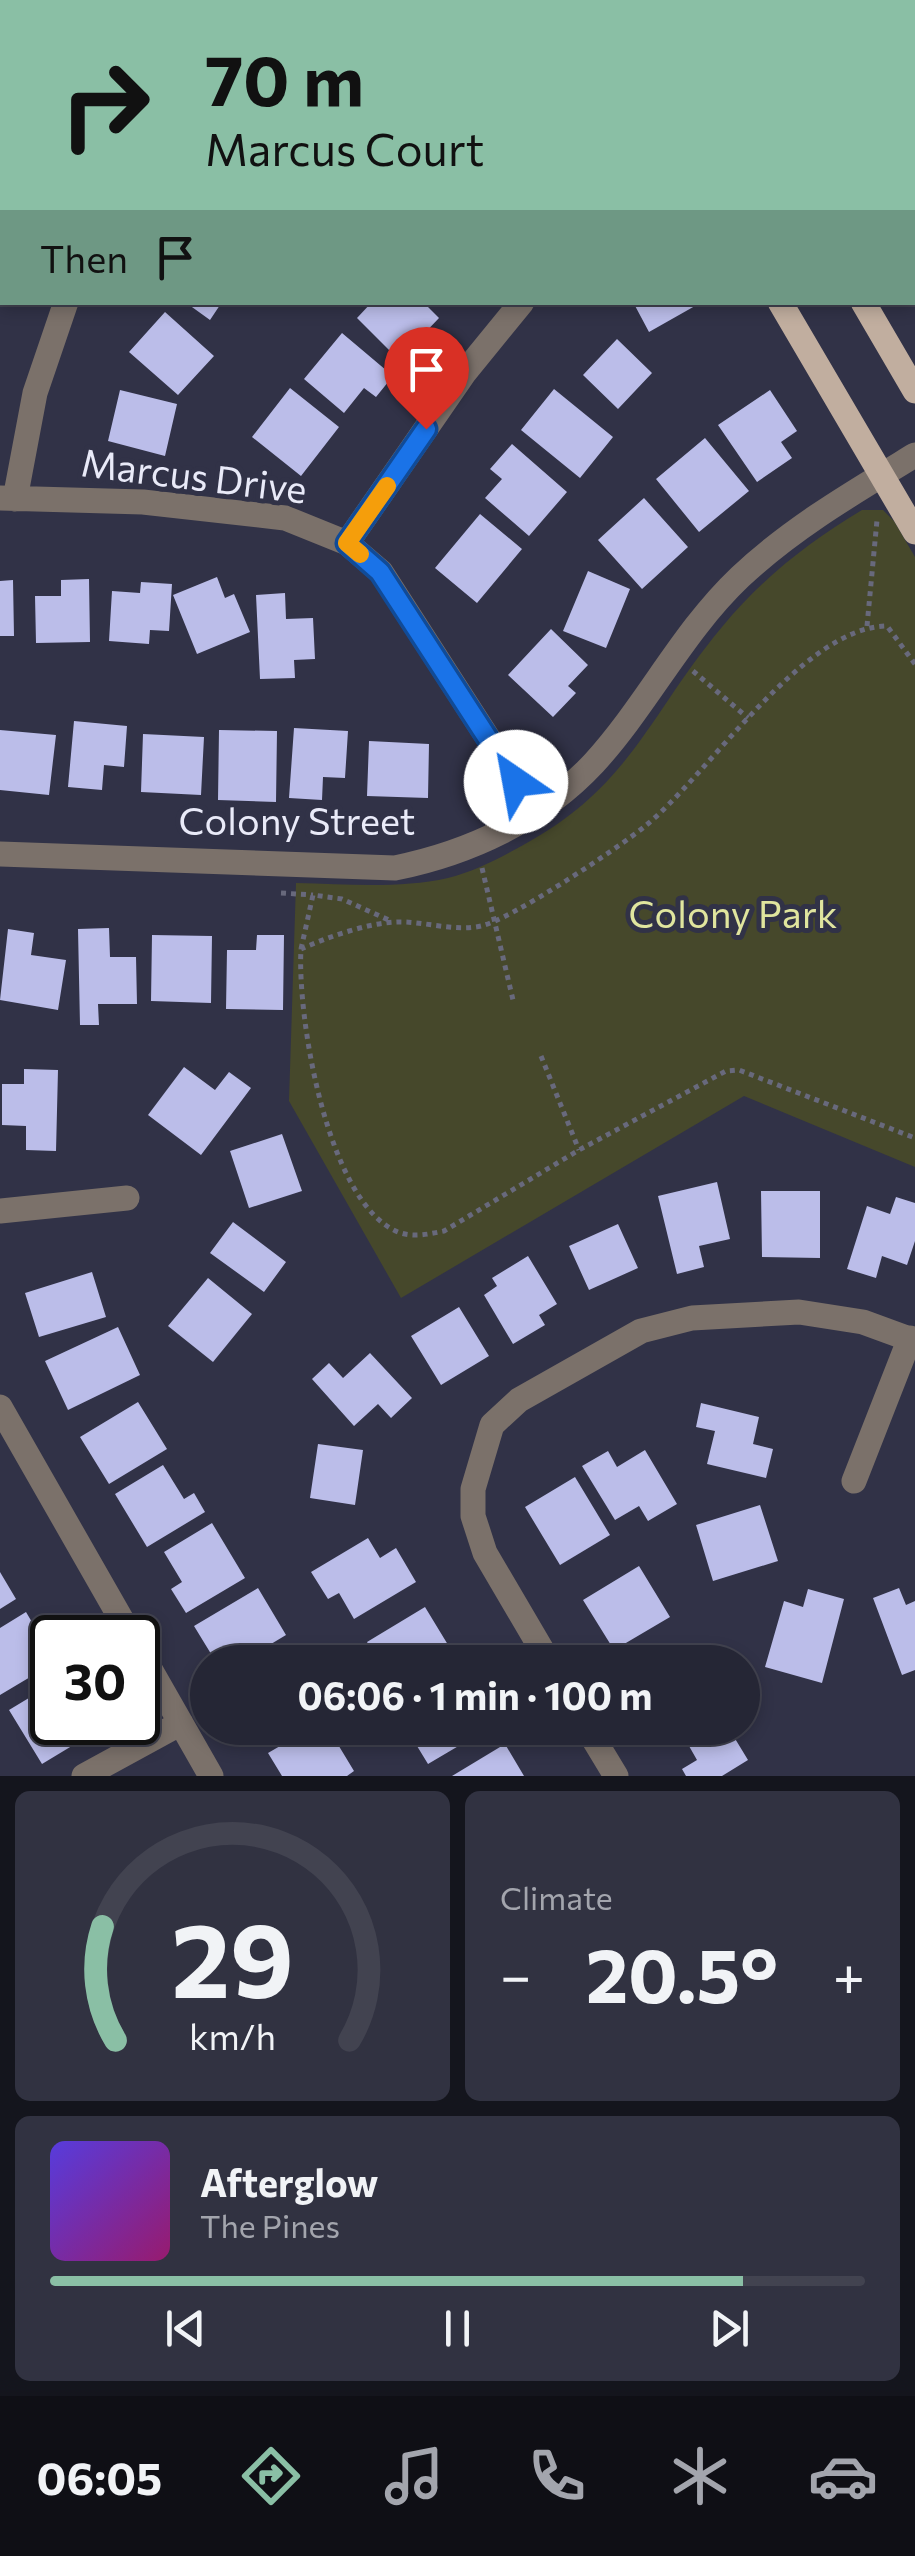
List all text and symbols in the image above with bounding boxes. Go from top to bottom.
text: 70 m [205,35,364,120]
icon: right [40,40,170,170]
text: Marcus Court [205,120,484,175]
icon: arrive [148,230,203,285]
text: Then [40,234,128,281]
pin [384,327,469,430]
icon: arrive [399,342,454,397]
street label: Marcus Drive [79,437,310,512]
position arrow [464,730,568,834]
street label: Colony Street [179,796,415,843]
park label: Colony Park [629,889,837,936]
speed limit sign: 30 [30,1615,160,1745]
text: 06:06 · 1 min · 100 m [298,1671,652,1718]
text: Climate [500,1877,613,1917]
text: 29 [171,1892,294,2019]
text: 20.5° [586,1927,778,2018]
text: − [500,1940,531,2007]
text: + [833,1940,865,2007]
text: km/h [189,2014,276,2057]
text: Afterglow [200,2158,378,2205]
text: The Pines [200,2205,340,2245]
icon: previous [158,2301,213,2356]
icon: pause [430,2301,485,2356]
icon: next [702,2301,757,2356]
icon: directions [236,2441,306,2511]
icon: music [379,2441,449,2511]
icon: phone [522,2441,592,2511]
icon: climate [665,2441,735,2511]
icon: car [808,2441,878,2511]
text: 06:05 [37,2449,162,2504]

